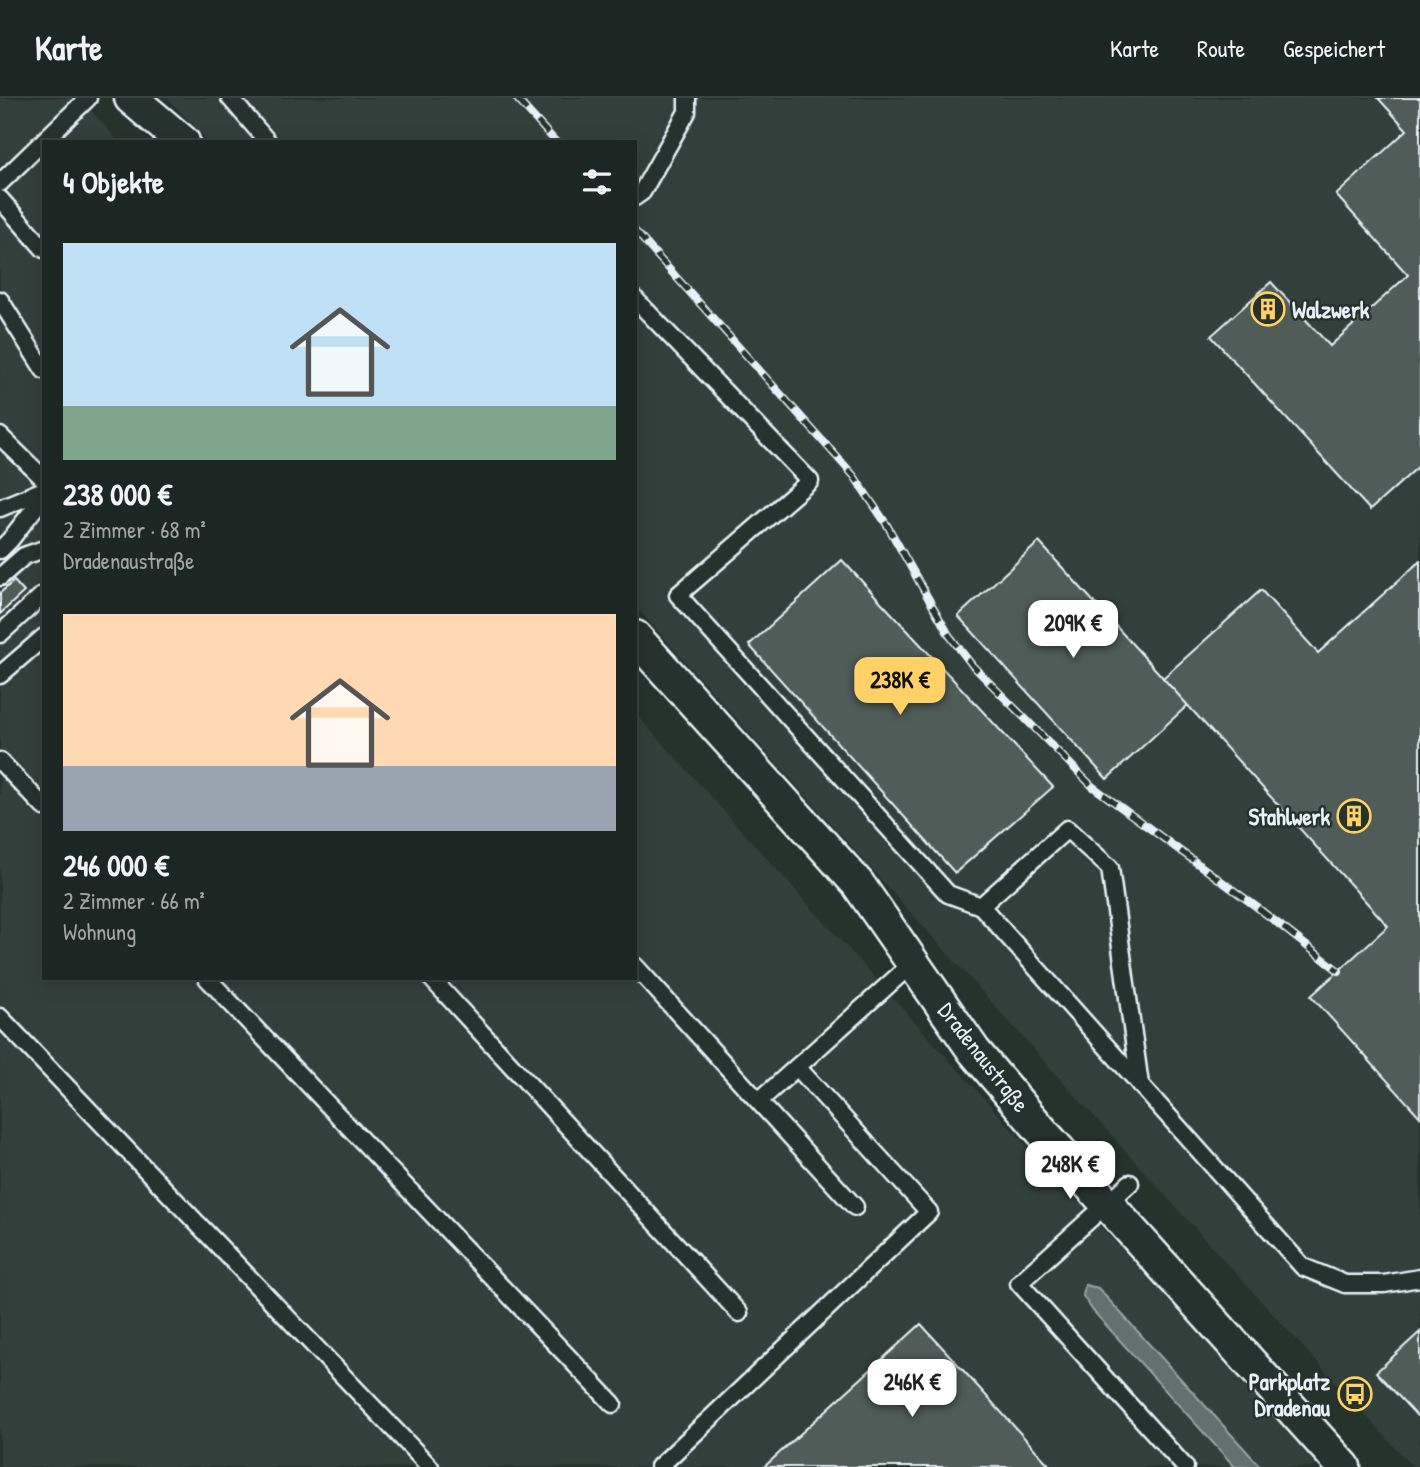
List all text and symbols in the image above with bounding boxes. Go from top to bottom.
text: Karte [35,26,102,70]
text: Karte [1110,32,1159,64]
text: Route [1197,32,1245,64]
text: Gespeichert [1283,32,1385,64]
text: 4 Objekte [63,162,164,202]
icon: filters [578,163,616,201]
icon: home [277,289,403,415]
building icon: Walzwerk [1249,290,1287,328]
place label: Walzwerk [1292,294,1370,325]
text: 238 000 € [63,474,172,514]
text: 2 Zimmer · 68 m² [63,514,206,545]
text: Dradenaustraße [63,545,195,576]
pin: 209K € [1016,601,1130,660]
text: 209K € [1044,607,1102,638]
pin: 238K € [843,658,957,717]
icon: home [277,660,403,786]
text: 238K € [870,664,930,695]
building icon: Stahlwerk [1335,797,1373,835]
place label: Stahlwerk [1249,801,1330,832]
text: 246 000 € [63,845,169,885]
text: 2 Zimmer · 66 m² [63,885,205,916]
text: Wohnung [63,916,136,947]
street label: Dradenaustraße [931,996,1037,1118]
pin: 248K € [1013,1142,1127,1201]
text: 248K € [1041,1148,1099,1179]
pin: 246K € [855,1360,969,1419]
text: 246K € [884,1366,940,1397]
place label: Parkplatz Dradenau [1249,1366,1331,1423]
bus stop icon: Parkplatz Dradenau [1336,1375,1374,1413]

